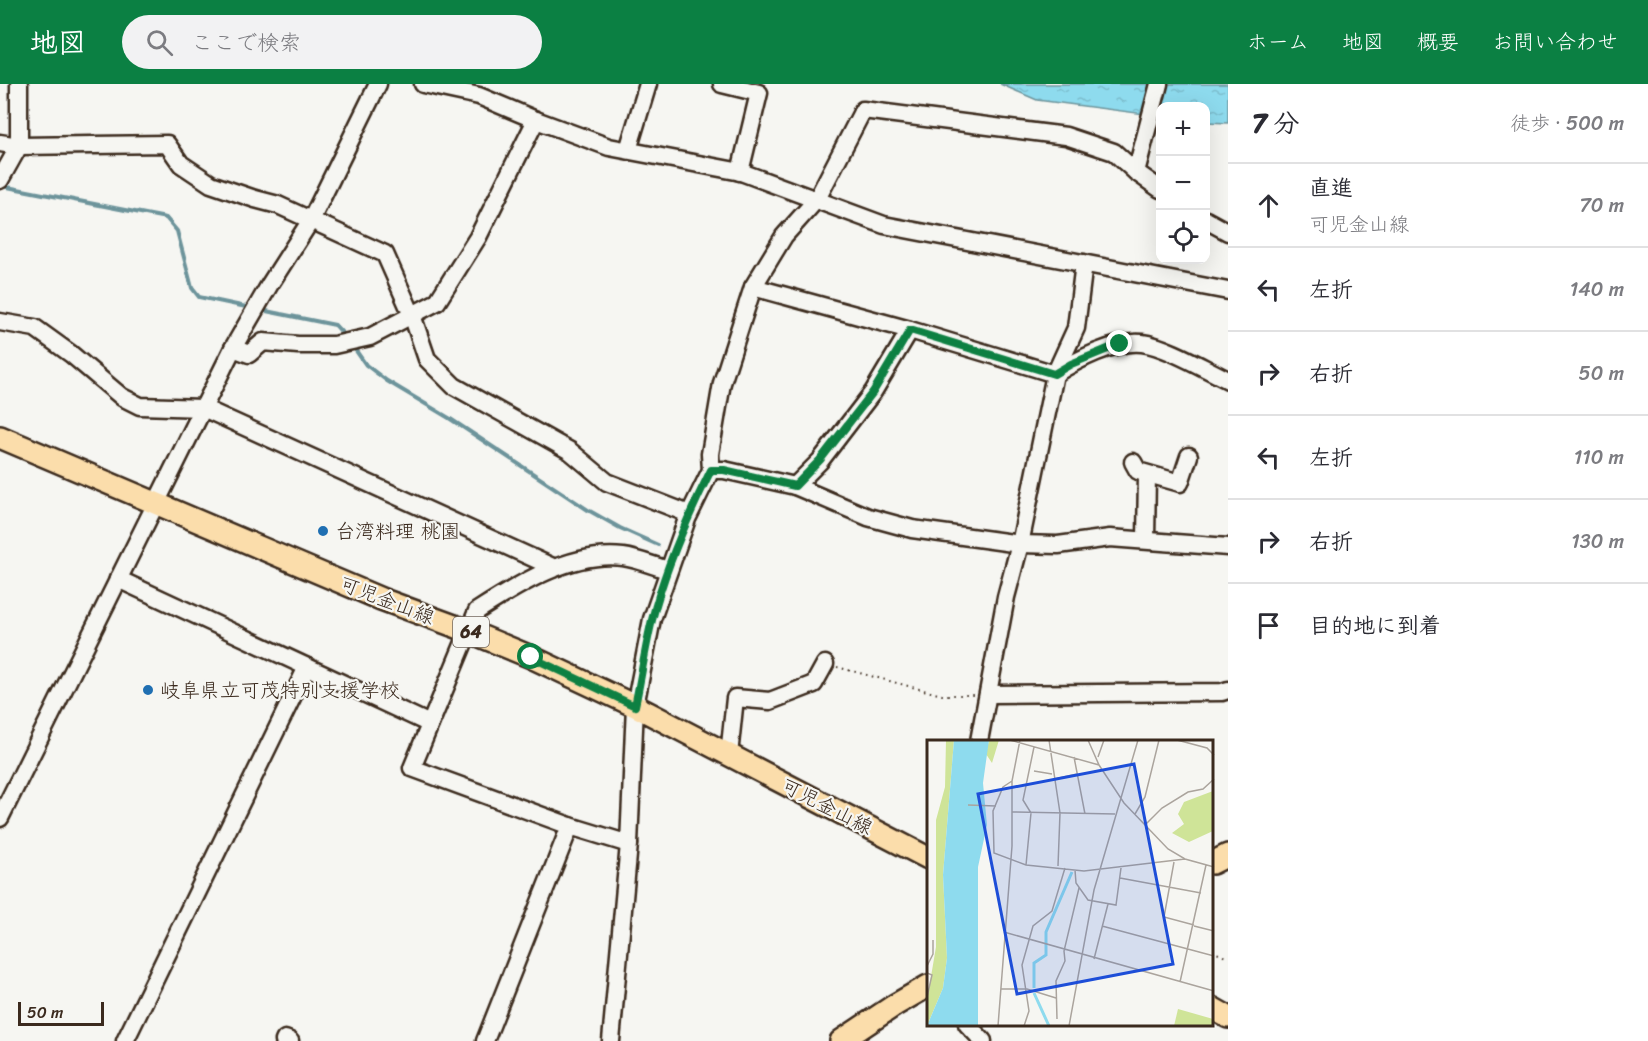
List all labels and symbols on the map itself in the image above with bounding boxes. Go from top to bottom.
route end [1106,330,1132,356]
place label: 台湾料理 桃園 [335,514,460,549]
marker: 台湾料理 桃園 [316,524,330,538]
street label: 可児金山線 [334,566,440,635]
road number: 64 [453,617,489,647]
route start [517,643,543,669]
place label: 岐阜県立可茂特別支援学校 [160,673,400,708]
marker: 岐阜県立可茂特別支援学校 [141,683,155,697]
inset map [927,740,1213,1026]
street label: 可児金山線 [774,768,879,845]
scale bar [18,999,104,1026]

